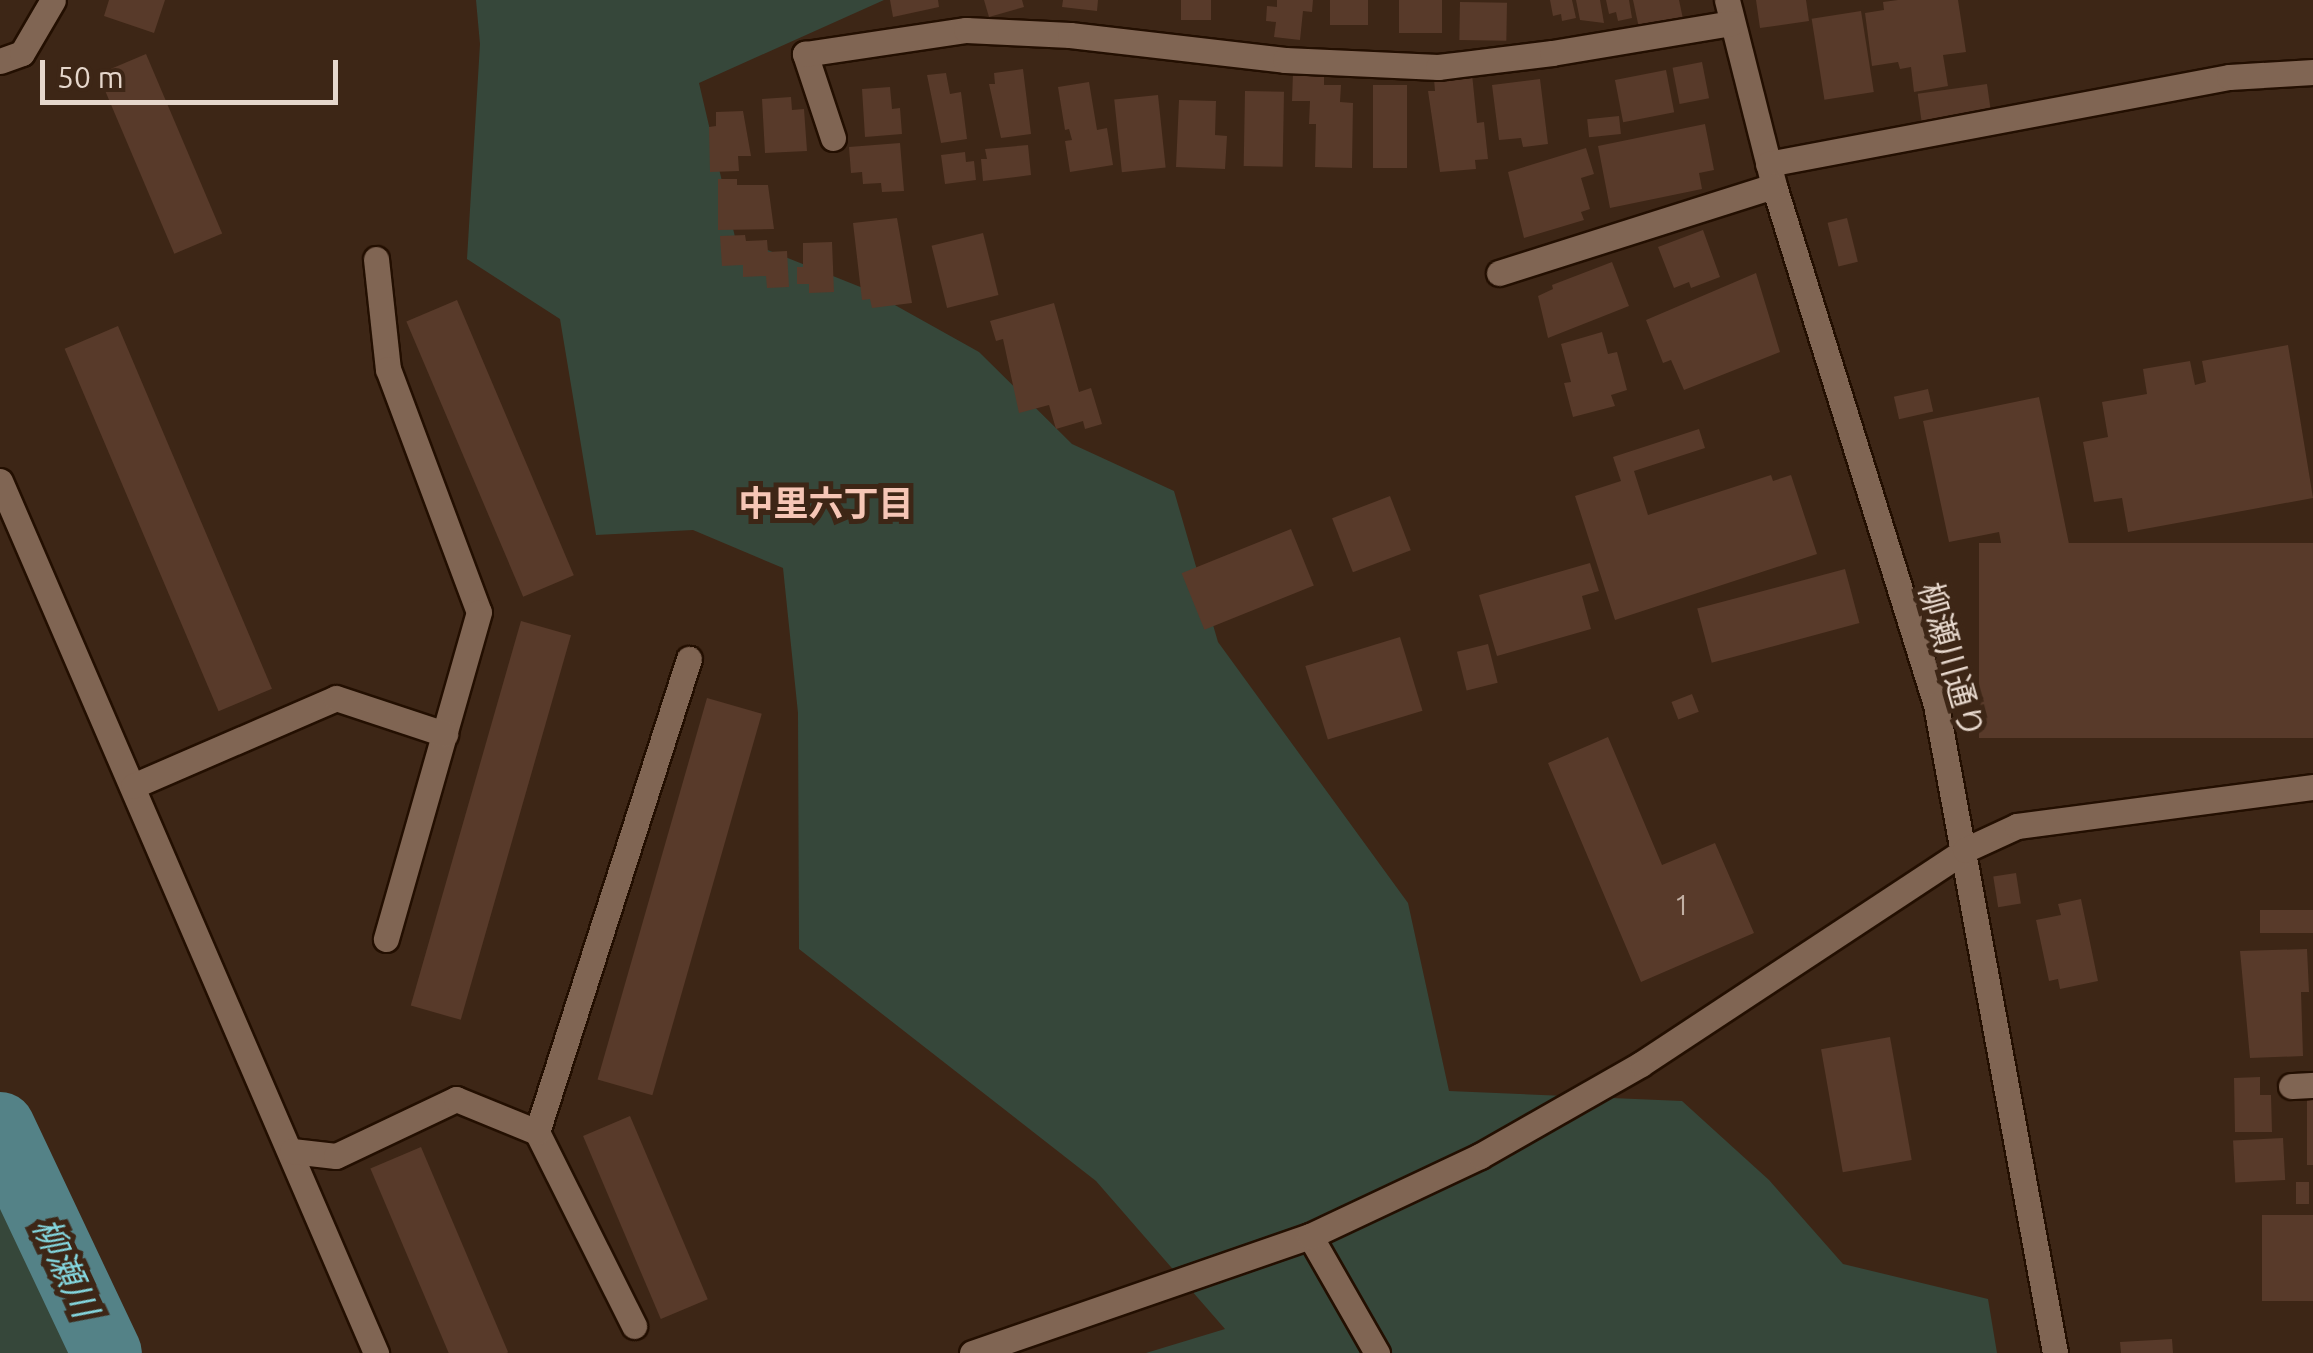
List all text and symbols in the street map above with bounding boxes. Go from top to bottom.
scale bar [45,40,342,102]
text: 50 m [57,60,124,94]
district label: 中里六丁目 [739,482,913,524]
street label: 柳瀬川通り [1911,578,1993,742]
house number: 1 [1674,888,1690,922]
water label: 柳瀬川 [25,1211,107,1323]

